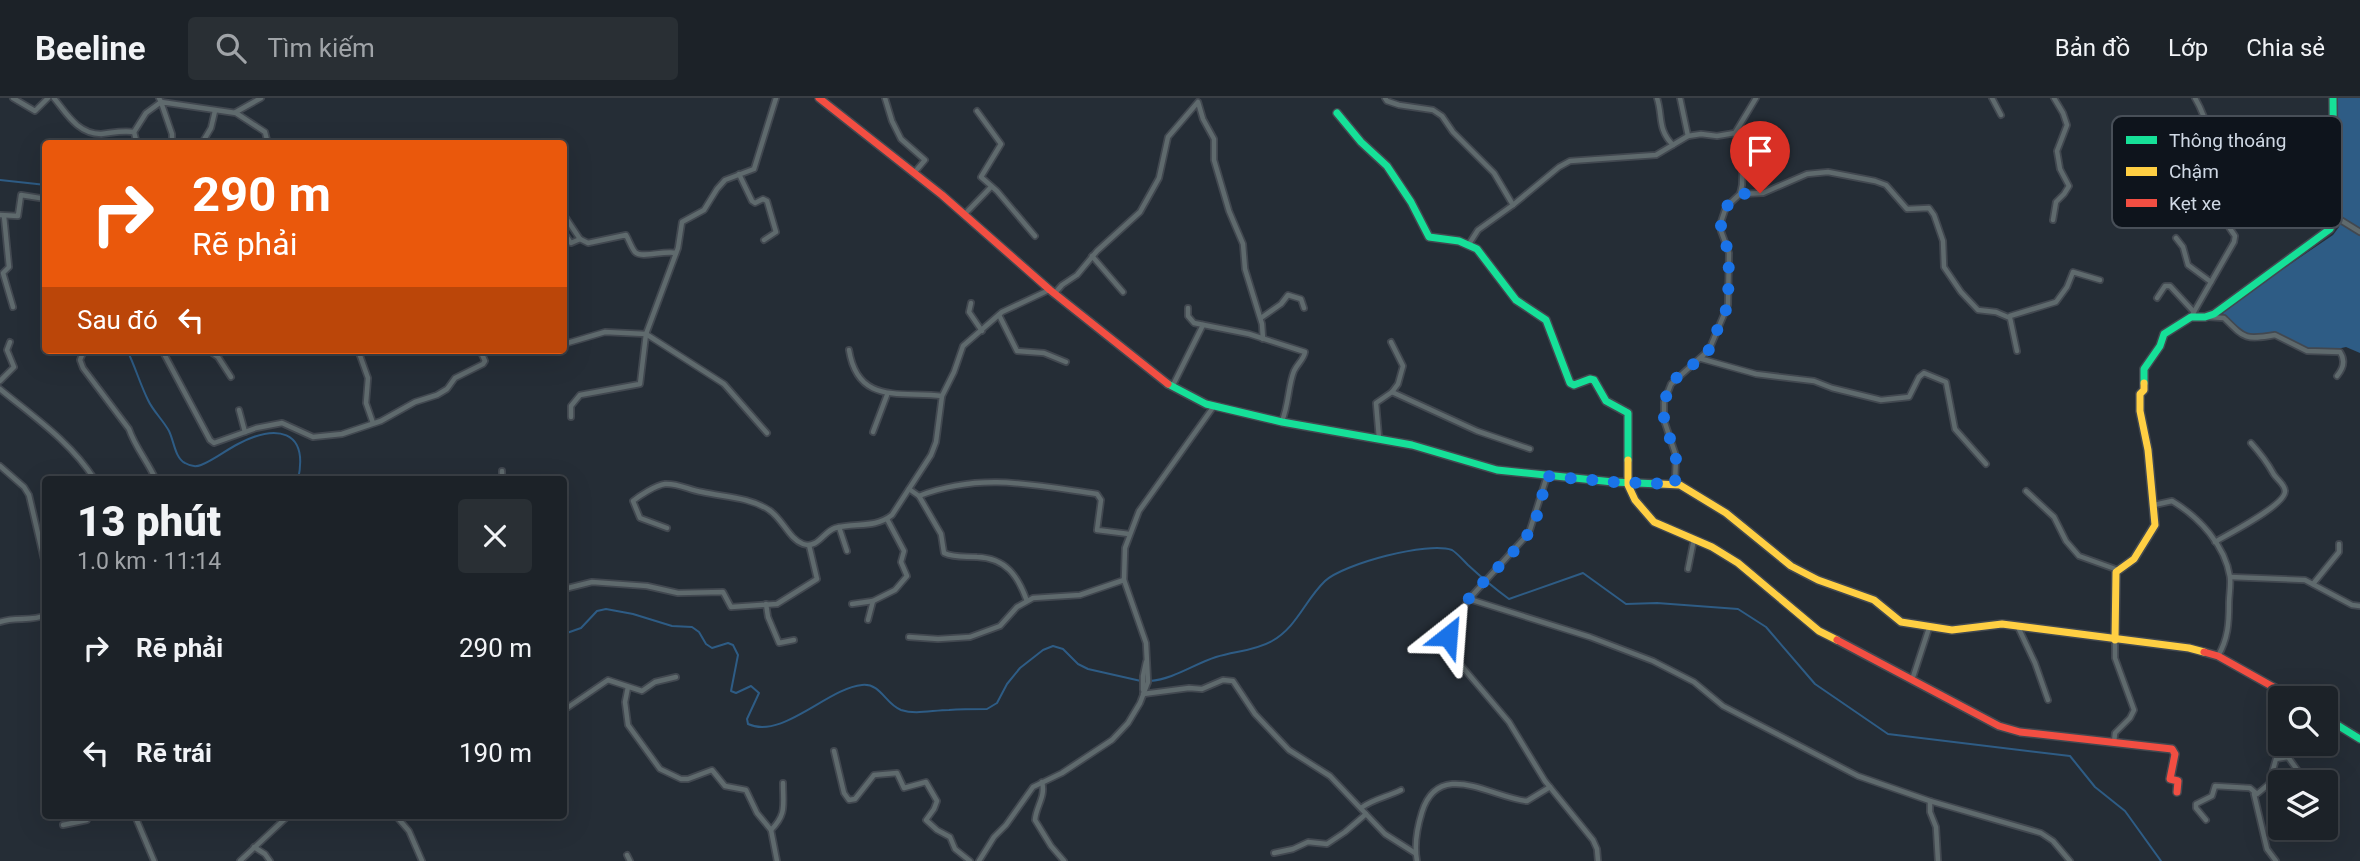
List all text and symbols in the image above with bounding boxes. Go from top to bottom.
search box [188,17,678,80]
text: Beeline [35,29,146,68]
icon: search [212,29,250,67]
text: Tìm kiếm [268,33,375,63]
text: Bản đồ [2055,34,2130,62]
text: Lớp [2168,34,2208,62]
text: Chia sẻ [2246,34,2325,62]
legend [2112,116,2342,228]
pin [1730,121,1790,193]
text: Thông thoáng [2169,129,2287,152]
icon: arrive [1741,132,1779,170]
text: Chậm [2169,160,2219,183]
text: 290 m [192,166,331,223]
icon: right [77,168,168,259]
text: Kẹt xe [2169,192,2221,215]
text: Rẽ phải [192,225,297,263]
icon: left [172,301,210,339]
text: Sau đó [77,305,158,335]
text: 13 phút [77,497,221,546]
button: close [458,499,532,573]
text: 1.0 km · 11:14 [77,548,221,575]
position arrow [1411,599,1485,673]
icon: right [77,629,115,667]
text: Rẽ phải [136,633,223,663]
text: 290 m [459,633,532,663]
map controls [2268,686,2338,840]
button: search [2268,686,2338,756]
icon: left [77,734,115,772]
text: Rẽ trái [136,738,212,768]
text: 190 m [459,738,532,768]
button: layers [2268,770,2338,840]

